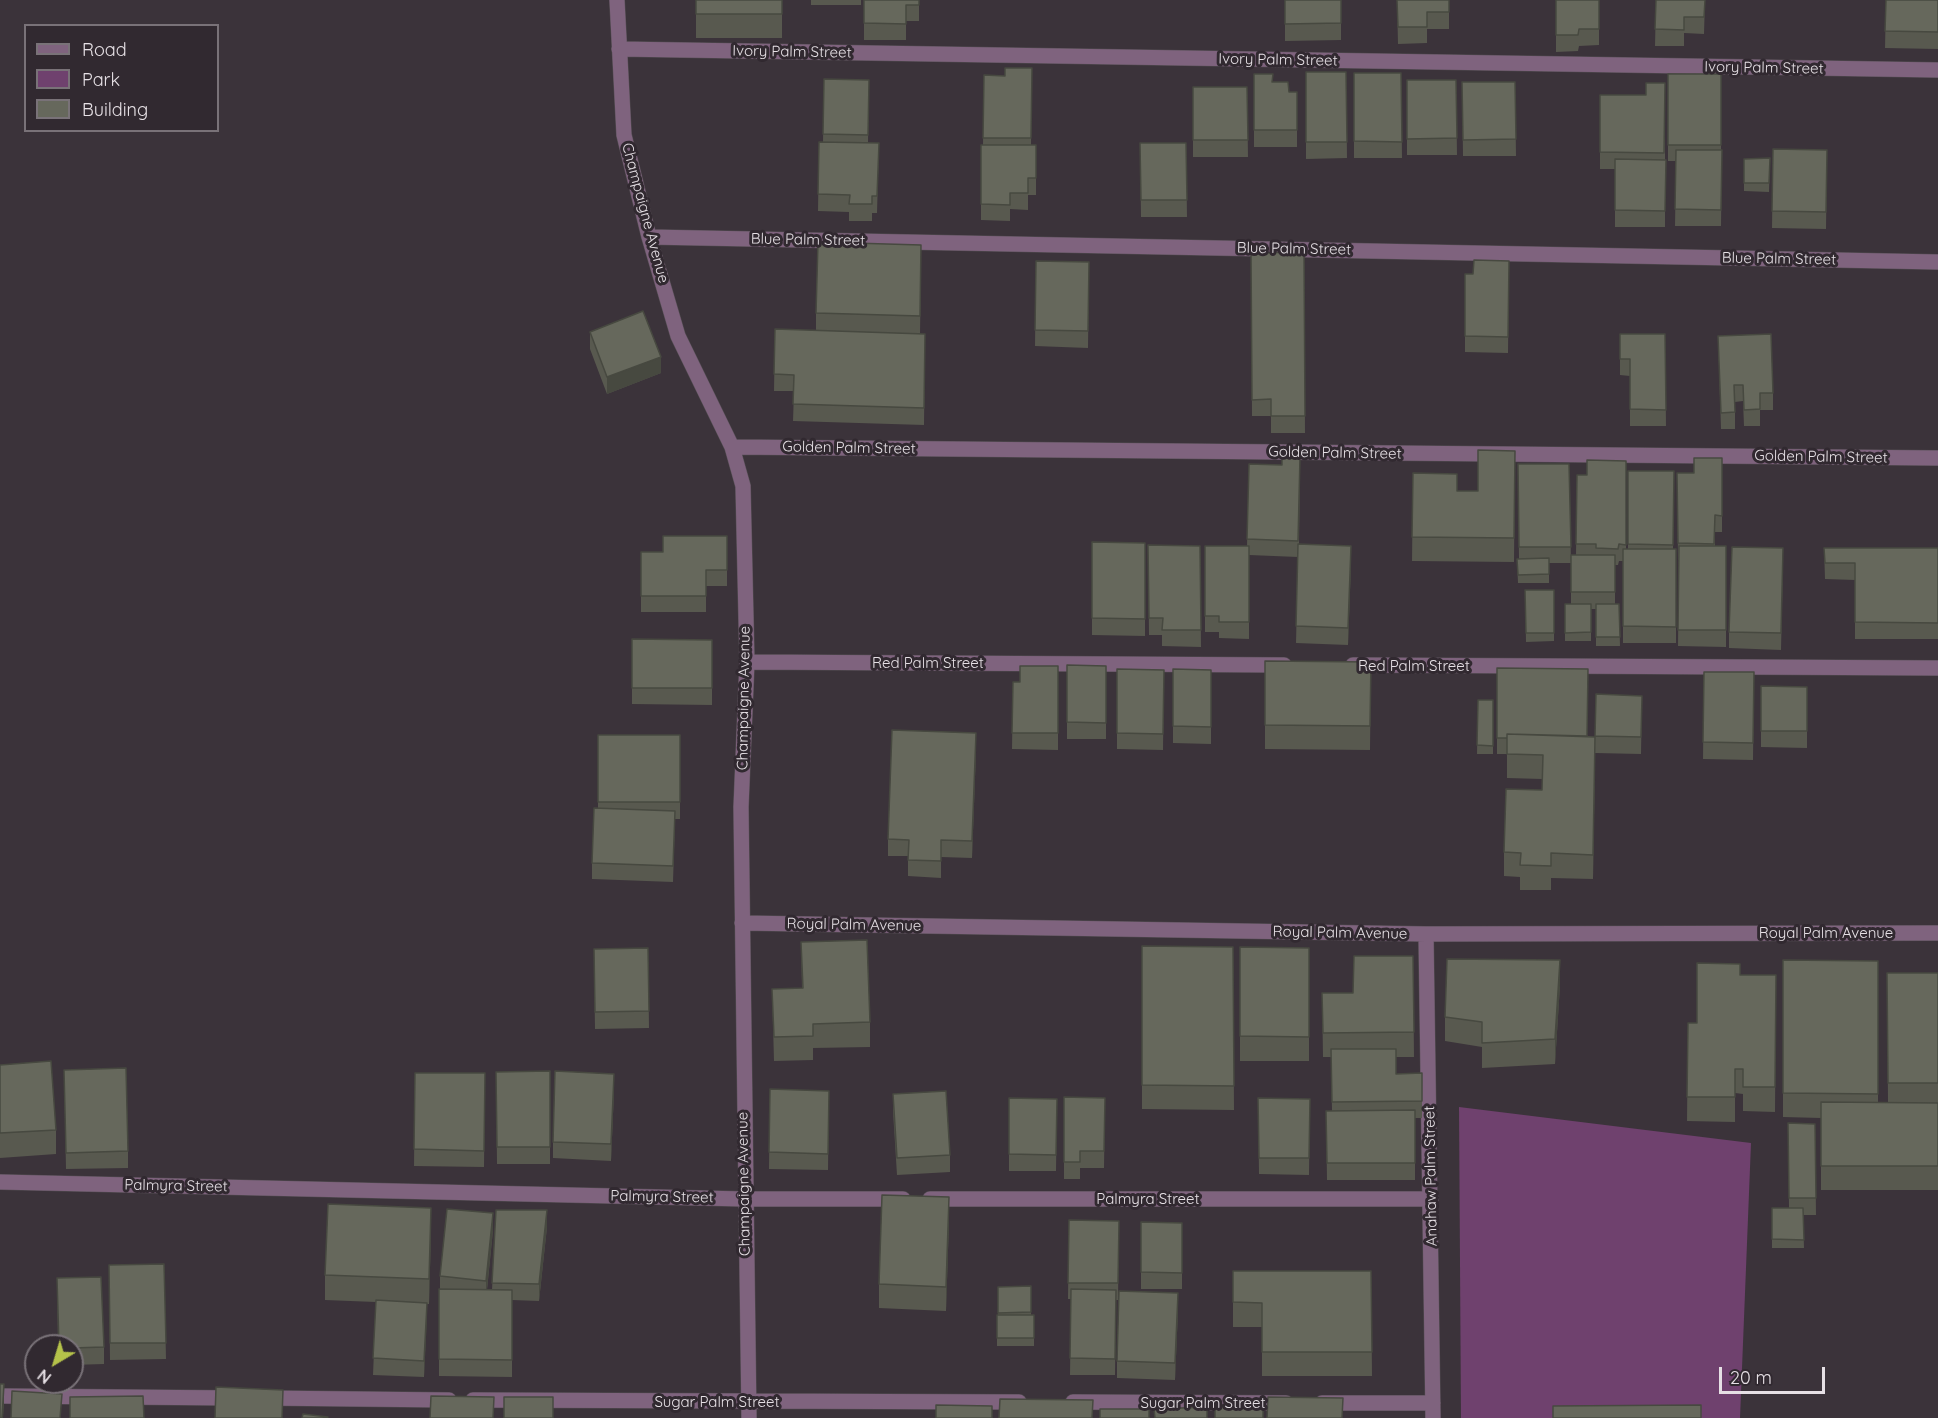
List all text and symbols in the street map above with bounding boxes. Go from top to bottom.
legend [24,24,219,132]
text: Road [82,38,127,61]
street label: Ivory Palm Street [732,42,852,62]
street label: Ivory Palm Street [1218,50,1338,70]
street label: Ivory Palm Street [1704,58,1824,78]
text: Park [82,68,120,91]
text: Building [82,98,148,121]
street label: Champaigne Avenue [618,141,672,285]
street label: Blue Palm Street [751,230,865,250]
street label: Blue Palm Street [1237,239,1351,259]
street label: Blue Palm Street [1722,249,1836,269]
street label: Golden Palm Street [782,438,916,458]
street label: Golden Palm Street [1268,443,1402,463]
street label: Golden Palm Street [1754,447,1888,467]
street label: Champaigne Avenue [734,626,754,770]
street label: Red Palm Street [872,654,984,672]
street label: Red Palm Street [1358,657,1470,675]
street label: Royal Palm Avenue [787,915,921,935]
street label: Royal Palm Avenue [1273,923,1407,943]
street label: Royal Palm Avenue [1759,924,1893,942]
street label: Anahaw Palm Street [1421,1106,1441,1246]
street label: Champaigne Avenue [734,1112,754,1256]
street label: Palmyra Street [124,1176,228,1196]
street label: Palmyra Street [610,1187,714,1207]
street label: Palmyra Street [1096,1190,1200,1208]
north arrow [24,1334,84,1394]
scale bar [1722,1355,1828,1393]
text: N [33,1365,55,1388]
text: 20 m [1730,1366,1772,1389]
street label: Sugar Palm Street [654,1393,780,1411]
street label: Sugar Palm Street [1140,1394,1266,1412]

